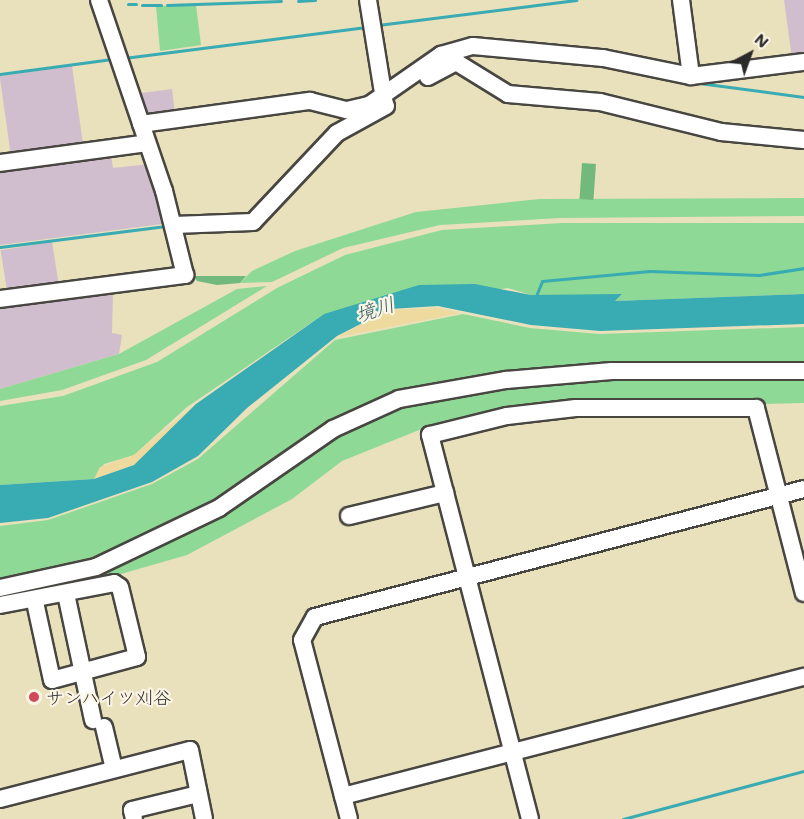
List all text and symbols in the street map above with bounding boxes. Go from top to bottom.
north arrow [720,24,780,84]
text: N [751,28,774,52]
water label: 境川 [352,291,398,327]
place label: サンハイツ刈谷 [46,686,172,708]
marker: サンハイツ刈谷 [27,690,41,704]

